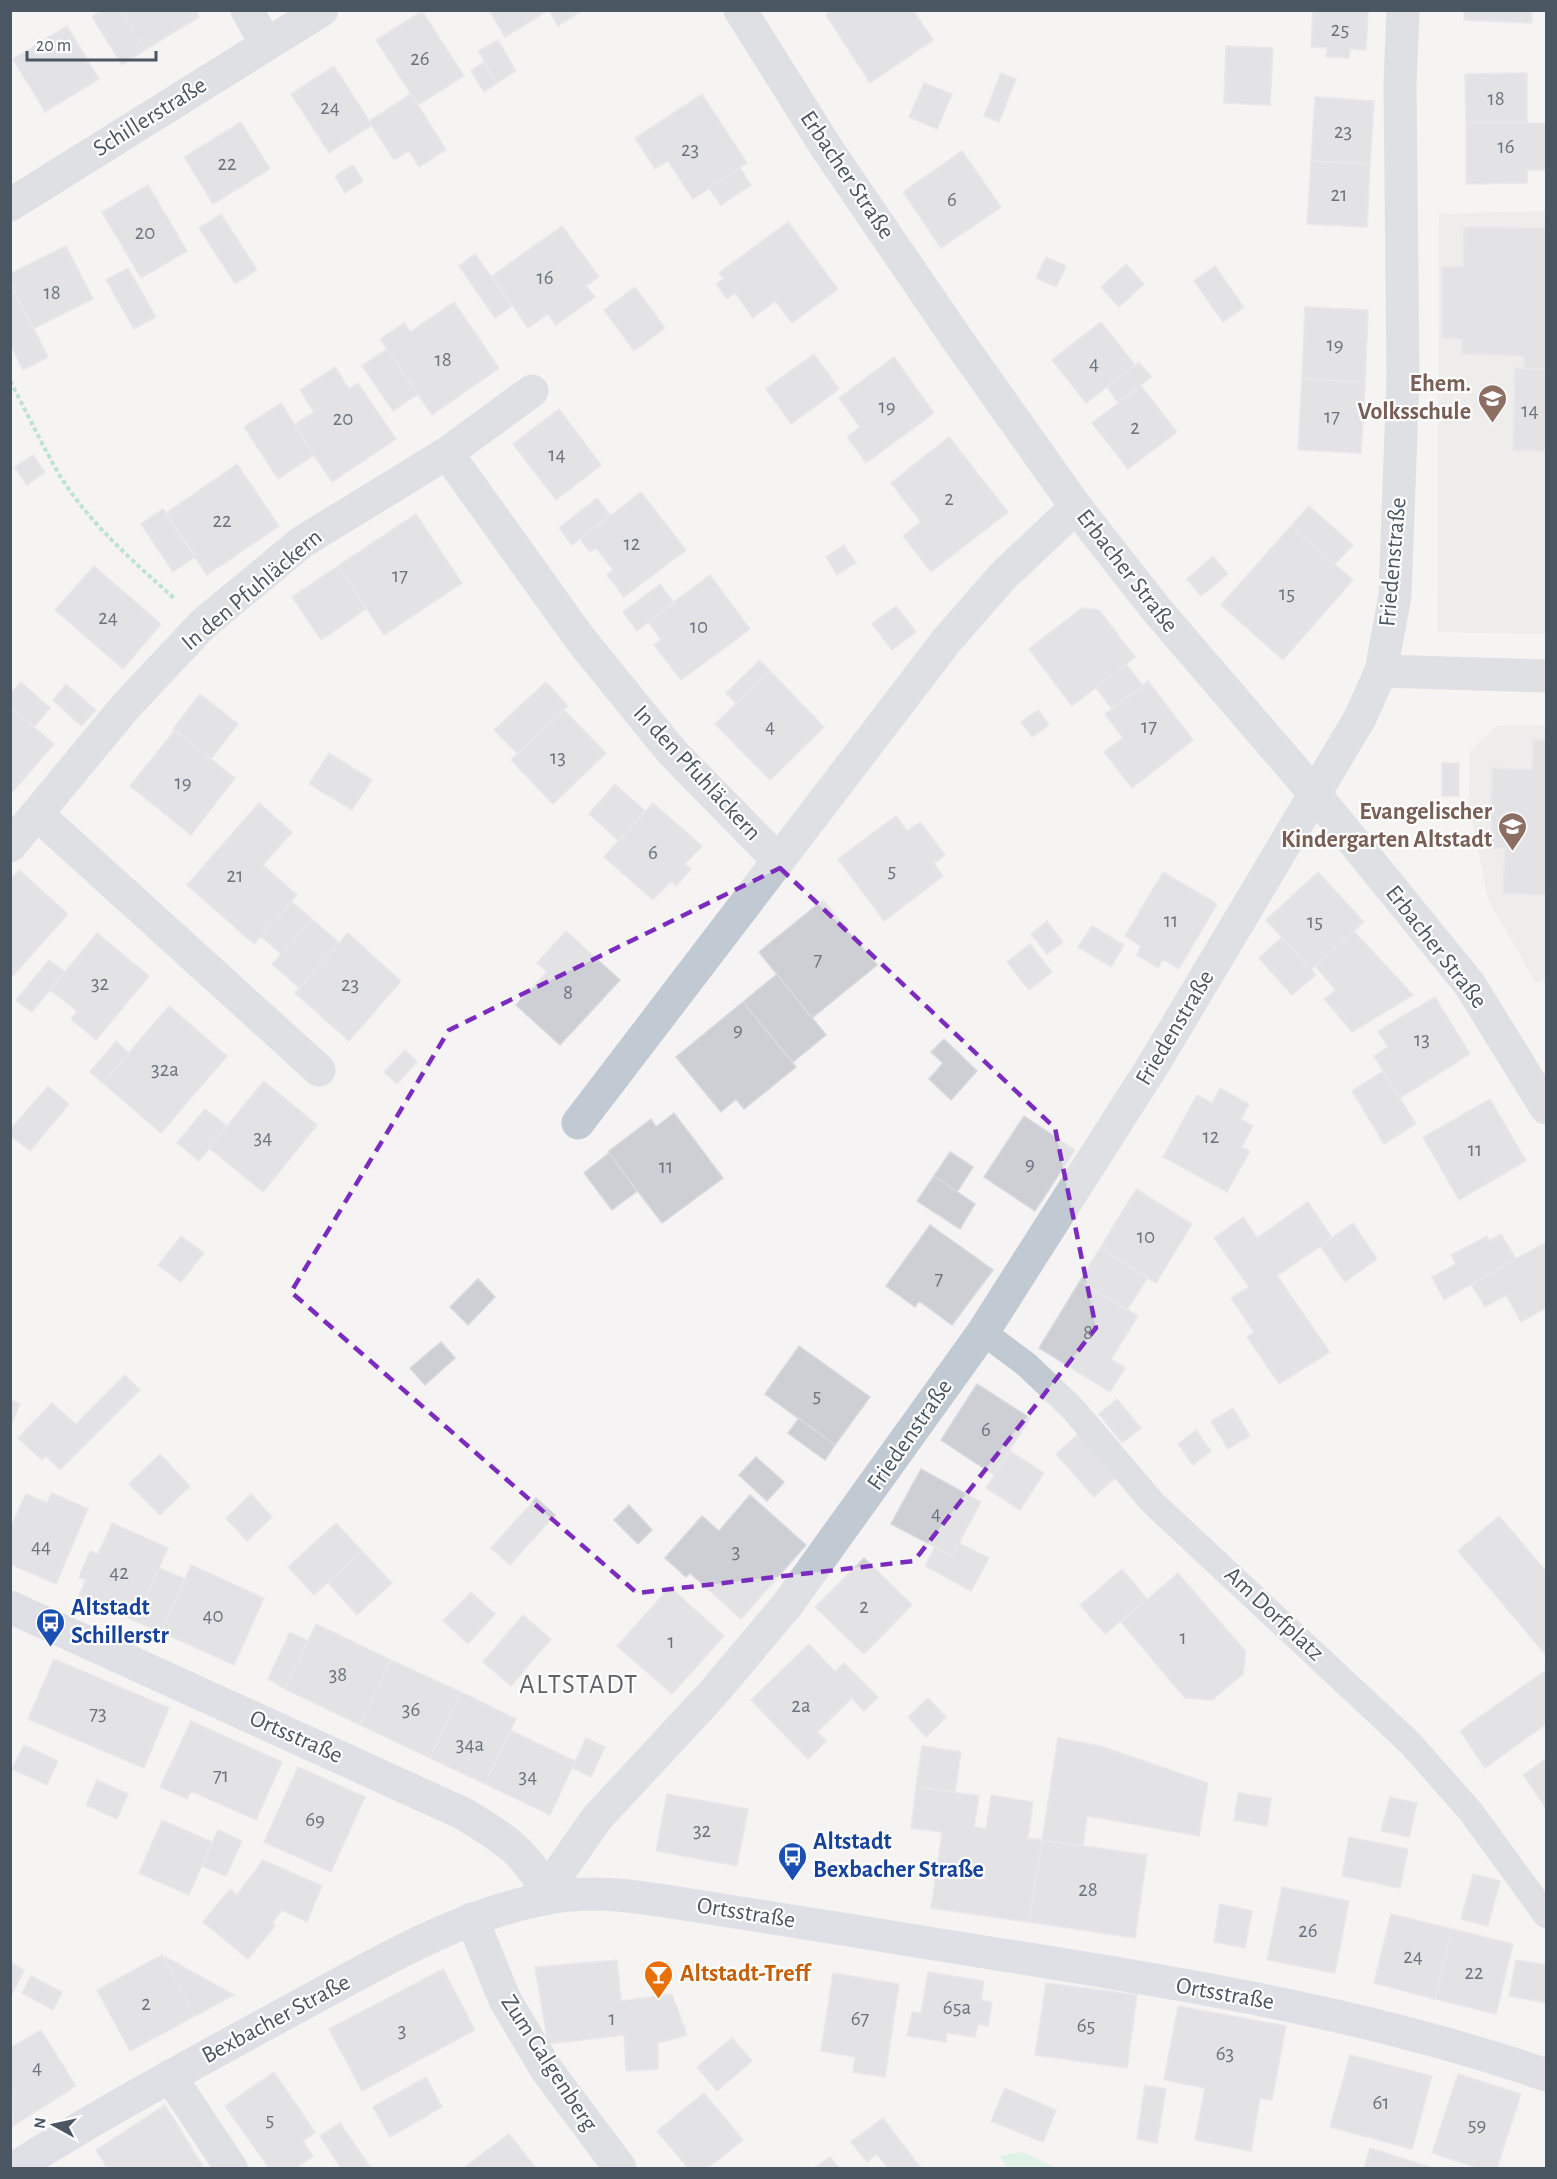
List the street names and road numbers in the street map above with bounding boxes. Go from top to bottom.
street label: Schillerstraße [89,73,211,161]
street label: Erbacher Straße [795,107,899,243]
street label: Friedenstraße [1375,496,1411,628]
street label: Erbacher Straße [1072,505,1182,637]
street label: In den Pfuhläckern [177,525,327,655]
street label: In den Pfuhläckern [629,701,765,845]
street label: Erbacher Straße [1381,881,1491,1013]
street label: Friedenstraße [1131,966,1219,1090]
street label: Friedenstraße [863,1375,957,1495]
street label: Am Dorfplatz [1220,1562,1328,1666]
street label: Ortsstraße [246,1706,346,1768]
street label: Ortsstraße [695,1893,797,1933]
street label: Bexbacher Straße [198,1970,354,2068]
street label: Ortsstraße [1174,1974,1276,2014]
street label: Zum Galgenberg [496,1991,602,2135]

